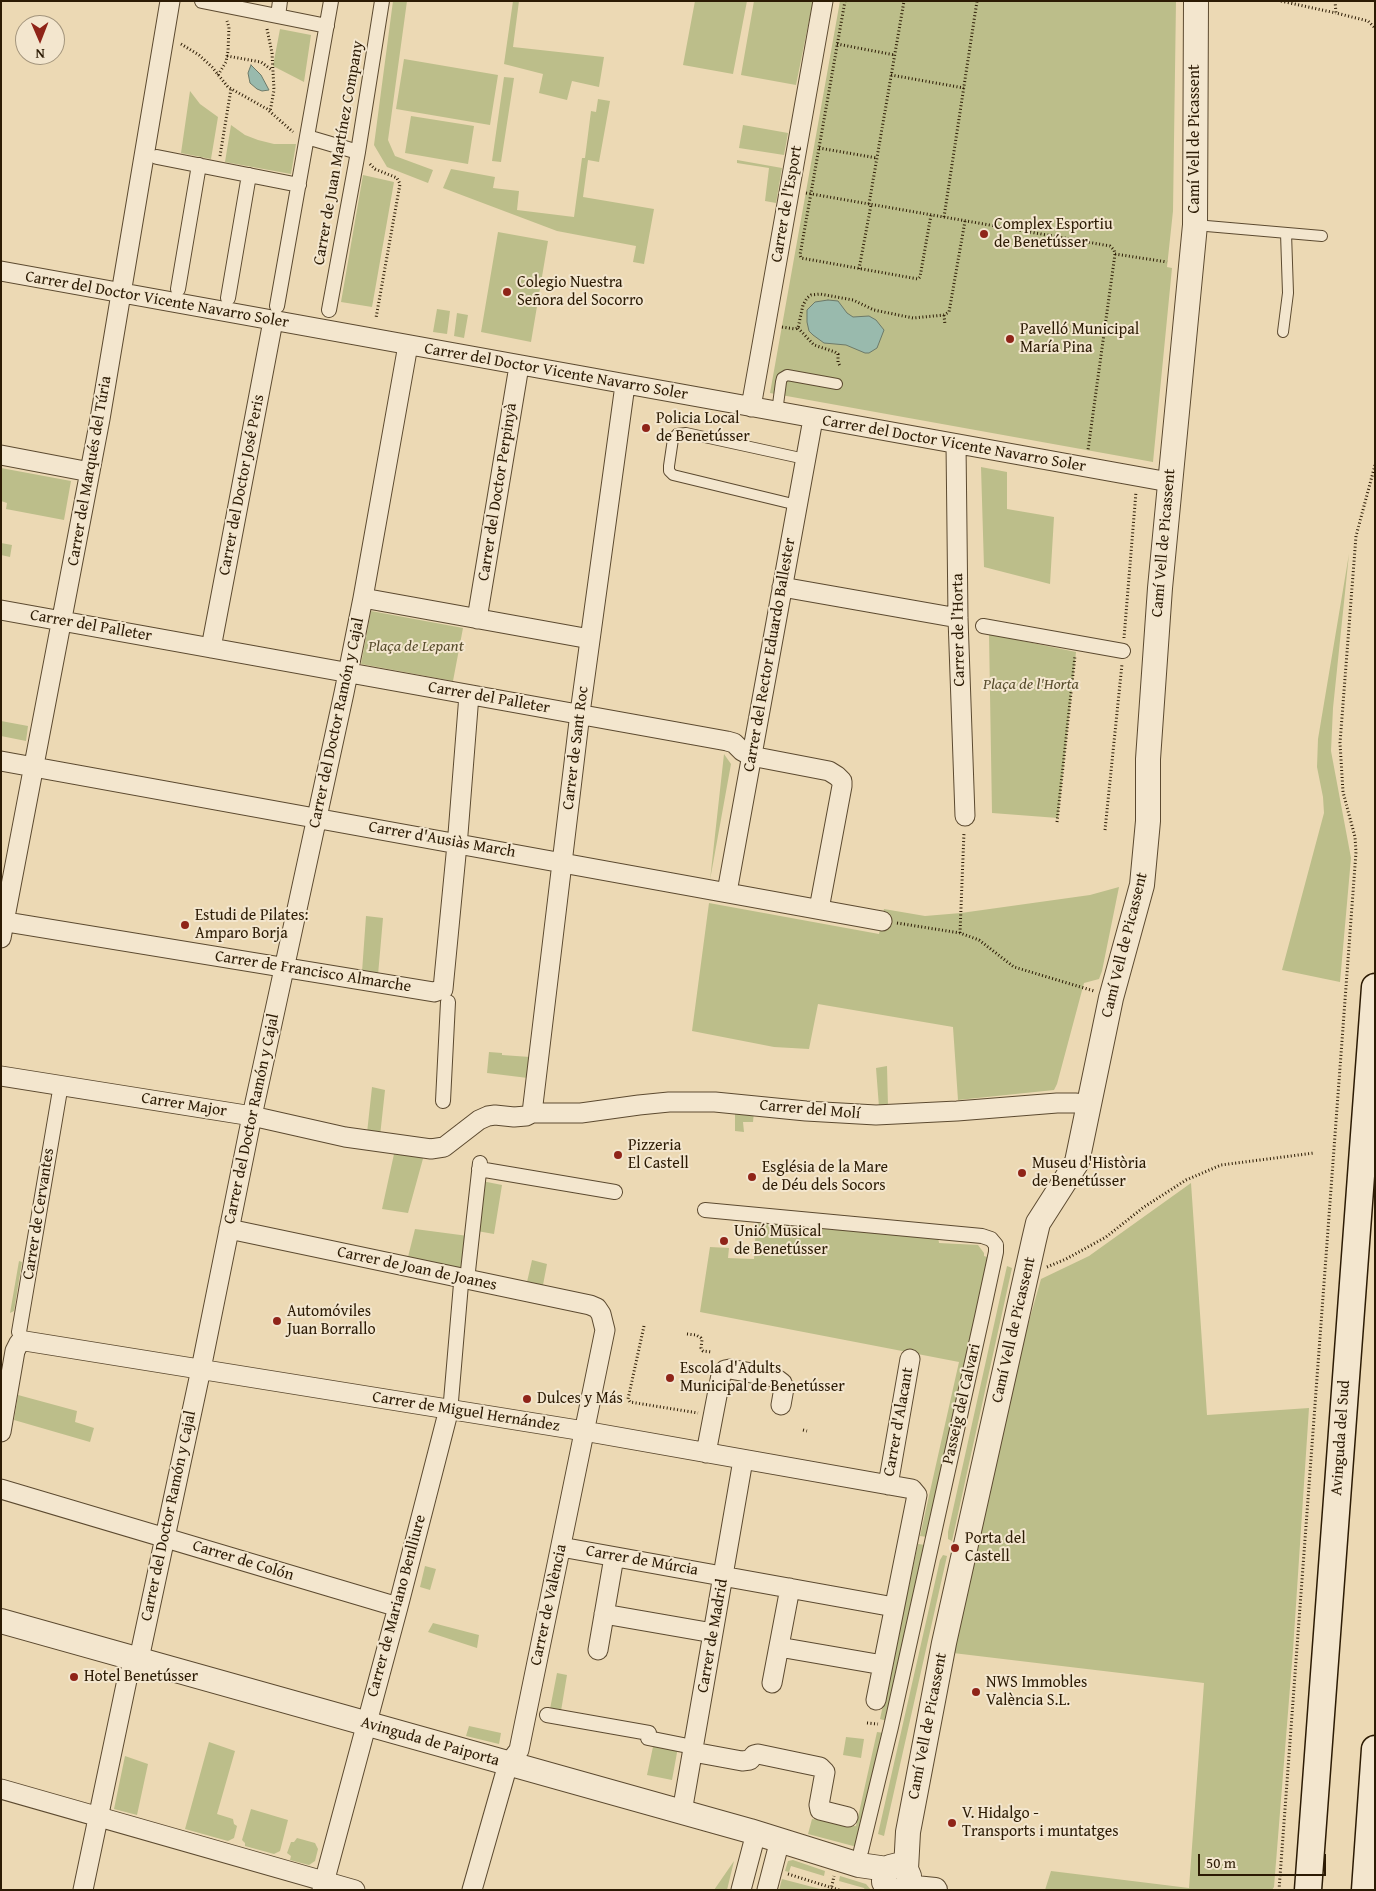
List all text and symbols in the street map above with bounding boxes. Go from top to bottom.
north arrow [15,15,65,65]
street label: Carrer de Juan Martínez Company [310,39,368,267]
text: N [35,44,45,64]
street label: Camí Vell de Picassent [1185,64,1205,214]
street label: Carrer de l'Esport [767,144,807,264]
place label: Complex Esportiu de Benetússer [994,215,1113,253]
marker: Complex Esportiu de Benetússer [978,228,990,240]
street label: Carrer del Doctor Vicente Navarro Soler [24,267,290,333]
place label: Colegio Nuestra Señora del Socorro [517,273,643,311]
marker: Colegio Nuestra Señora del Socorro [501,286,513,298]
place label: Pavelló Municipal María Pina [1020,320,1139,358]
marker: Pavelló Municipal María Pina [1004,333,1016,345]
street label: Carrer del Doctor Vicente Navarro Soler [423,339,689,405]
street label: Carrer del Marqués del Túria [64,374,116,568]
street label: Carrer del Doctor José Peris [215,393,269,577]
street label: Carrer del Doctor Perpinyà [474,402,522,582]
place label: Policia Local de Benetússer [656,409,750,447]
street label: Carrer del Doctor Vicente Navarro Soler [821,411,1087,477]
marker: Policia Local de Benetússer [640,422,652,434]
street label: Camí Vell de Picassent [1148,468,1180,618]
street label: Carrer del Rector Eduardo Ballester [740,536,800,774]
street label: Carrer de l’Horta [948,573,970,687]
street label: Carrer del Palleter [29,606,153,646]
street label: Carrer del Doctor Ramón y Cajal [305,616,369,830]
park label: Plaça de Lepant [368,637,464,657]
park label: Plaça de l'Horta [983,675,1079,695]
street label: Carrer del Palleter [427,678,551,718]
street label: Carrer de Sant Roc [559,685,593,811]
street label: Carrer d'Ausiàs March [367,818,517,862]
street label: Camí Vell de Picassent [1098,870,1152,1020]
place label: Estudi de Pilates: Amparo Borja [195,906,308,944]
marker: Estudi de Pilates: Amparo Borja [179,919,191,931]
street label: Carrer de Francisco Almarche [214,947,412,997]
street label: Carrer del Doctor Ramón y Cajal [220,1012,284,1226]
street label: Carrer Major [140,1089,228,1121]
street label: Carrer del Molí [759,1096,861,1124]
place label: Pizzeria El Castell [628,1136,689,1174]
street label: Carrer de Cervantes [19,1147,59,1281]
marker: Pizzeria El Castell [612,1149,624,1161]
place label: Museu d'Història de Benetússer [1032,1154,1146,1192]
place label: Església de la Mare de Déu dels Socors [762,1158,888,1196]
marker: Museu d'Història de Benetússer [1016,1167,1028,1179]
marker: Església de la Mare de Déu dels Socors [746,1171,758,1183]
place label: Unió Musical de Benetússer [734,1222,828,1260]
marker: Unió Musical de Benetússer [718,1235,730,1247]
street label: Carrer de Joan de Joanes [335,1243,499,1295]
street label: Camí Vell de Picassent [988,1255,1040,1405]
place label: Automóviles Juan Borrallo [287,1302,376,1340]
marker: Automóviles Juan Borrallo [271,1315,283,1327]
street label: Passeig del Calvari [939,1342,985,1466]
place label: Escola d'Adults Municipal de Benetússer [680,1359,845,1397]
street label: Carrer d'Alacant [880,1366,918,1478]
marker: Escola d'Adults Municipal de Benetússer [664,1372,676,1384]
street label: Avinguda del Sud [1327,1380,1355,1496]
street label: Carrer de Miguel Hernández [371,1388,561,1436]
place label: Dulces y Más [537,1389,623,1409]
marker: Dulces y Más [521,1393,533,1405]
street label: Carrer del Doctor Ramón y Cajal [137,1409,201,1623]
street label: Carrer de Mariano Benlliure [363,1513,431,1699]
place label: Porta del Castell [965,1529,1026,1567]
street label: Carrer de Colón [190,1536,296,1586]
street label: Carrer de Múrcia [584,1542,700,1580]
marker: Porta del Castell [949,1542,961,1554]
street label: Carrer de València [527,1543,571,1667]
street label: Carrer de Madrid [694,1578,732,1694]
street label: Camí Vell de Picassent [904,1651,952,1801]
place label: Hotel Benetússer [84,1667,198,1687]
marker: Hotel Benetússer [68,1671,80,1683]
place label: NWS Immobles València S.L. [986,1673,1087,1711]
marker: NWS Immobles València S.L. [970,1686,982,1698]
street label: Avinguda de Paiporta [358,1713,502,1771]
place label: V. Hidalgo - Transports i muntatges [962,1804,1119,1842]
marker: V. Hidalgo - Transports i muntatges [946,1817,958,1829]
scale bar [1201,1844,1328,1876]
text: 50 m [1206,1852,1236,1873]

